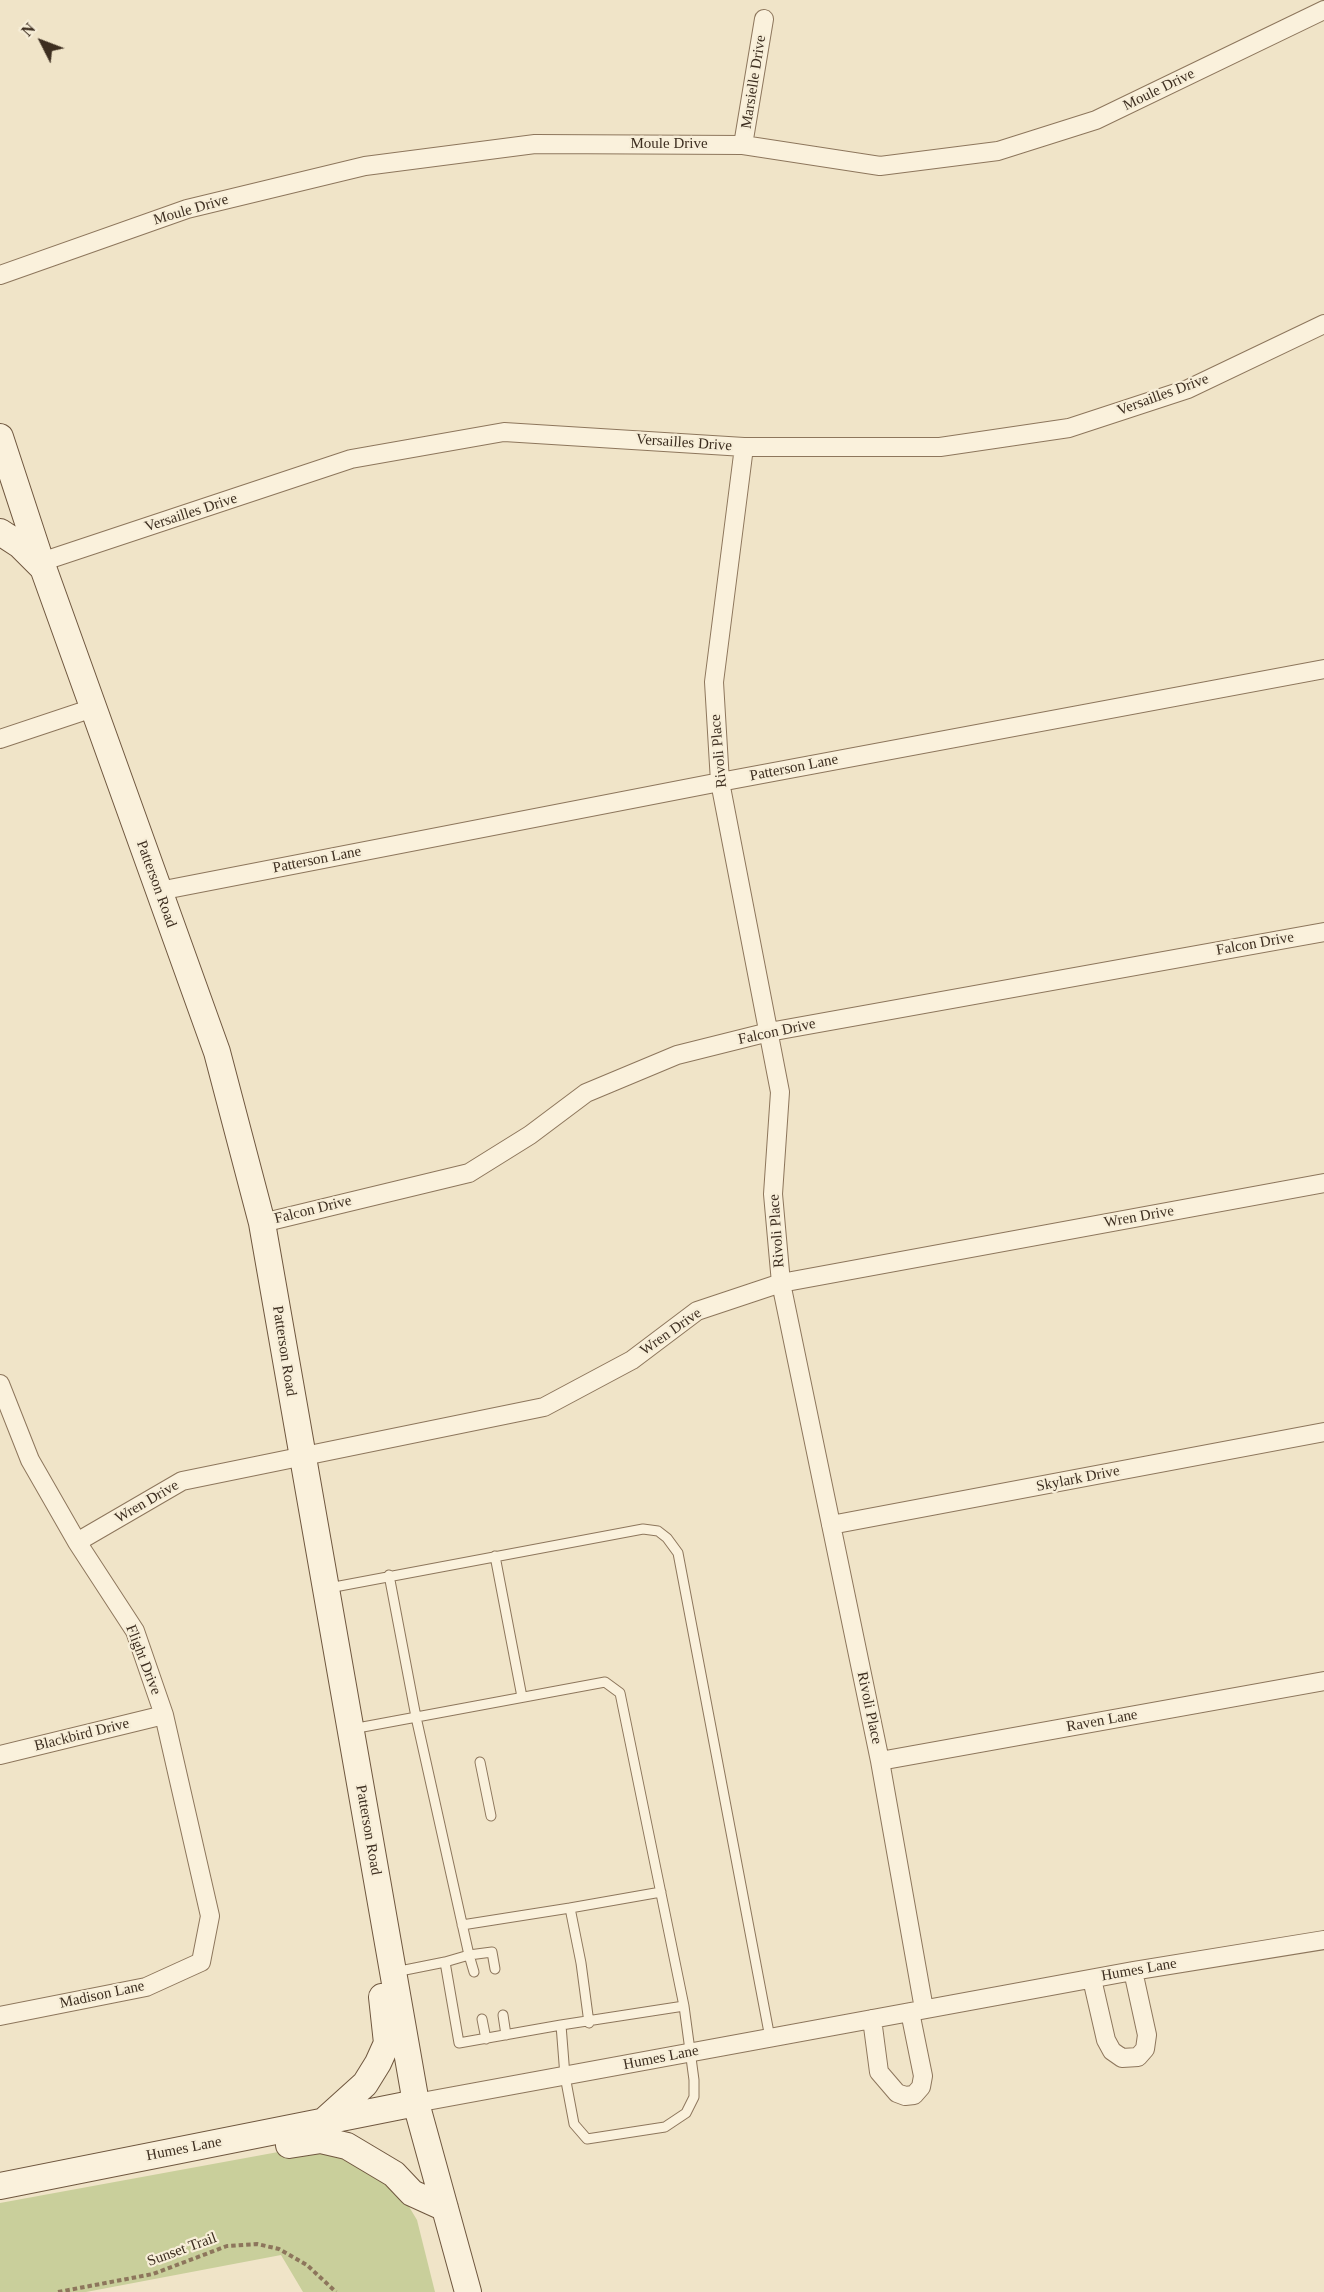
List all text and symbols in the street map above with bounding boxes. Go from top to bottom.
north arrow [12,12,72,72]
text: N [18,20,38,40]
street label: Marsielle Drive [738,34,770,130]
street label: Moule Drive [1120,65,1198,115]
street label: Moule Drive [630,135,708,153]
street label: Moule Drive [151,191,231,229]
street label: Versailles Drive [1115,370,1211,420]
street label: Versailles Drive [635,431,733,455]
street label: Versailles Drive [142,490,240,536]
street label: Rivoli Place [707,713,731,789]
street label: Patterson Lane [748,751,840,785]
street label: Patterson Road [132,838,180,930]
street label: Patterson Lane [271,843,363,877]
street label: Falcon Drive [1215,928,1295,960]
street label: Falcon Drive [737,1015,817,1049]
street label: Falcon Drive [273,1192,353,1228]
street label: Rivoli Place [765,1194,789,1268]
street label: Wren Drive [1103,1202,1175,1232]
street label: Wren Drive [637,1304,705,1360]
street label: Patterson Road [268,1305,300,1397]
street label: Skylark Drive [1035,1462,1121,1496]
street label: Wren Drive [112,1477,182,1527]
street label: Flight Drive [121,1622,165,1698]
street label: Rivoli Place [853,1670,885,1746]
street label: Raven Lane [1065,1706,1139,1736]
street label: Blackbird Drive [33,1715,131,1755]
street label: Patterson Road [351,1784,385,1876]
street label: Humes Lane [1100,1955,1178,1985]
street label: Madison Lane [58,1977,146,2013]
street label: Humes Lane [622,2042,700,2074]
street label: Humes Lane [145,2133,223,2165]
street label: Sunset Trail [145,2229,219,2271]

